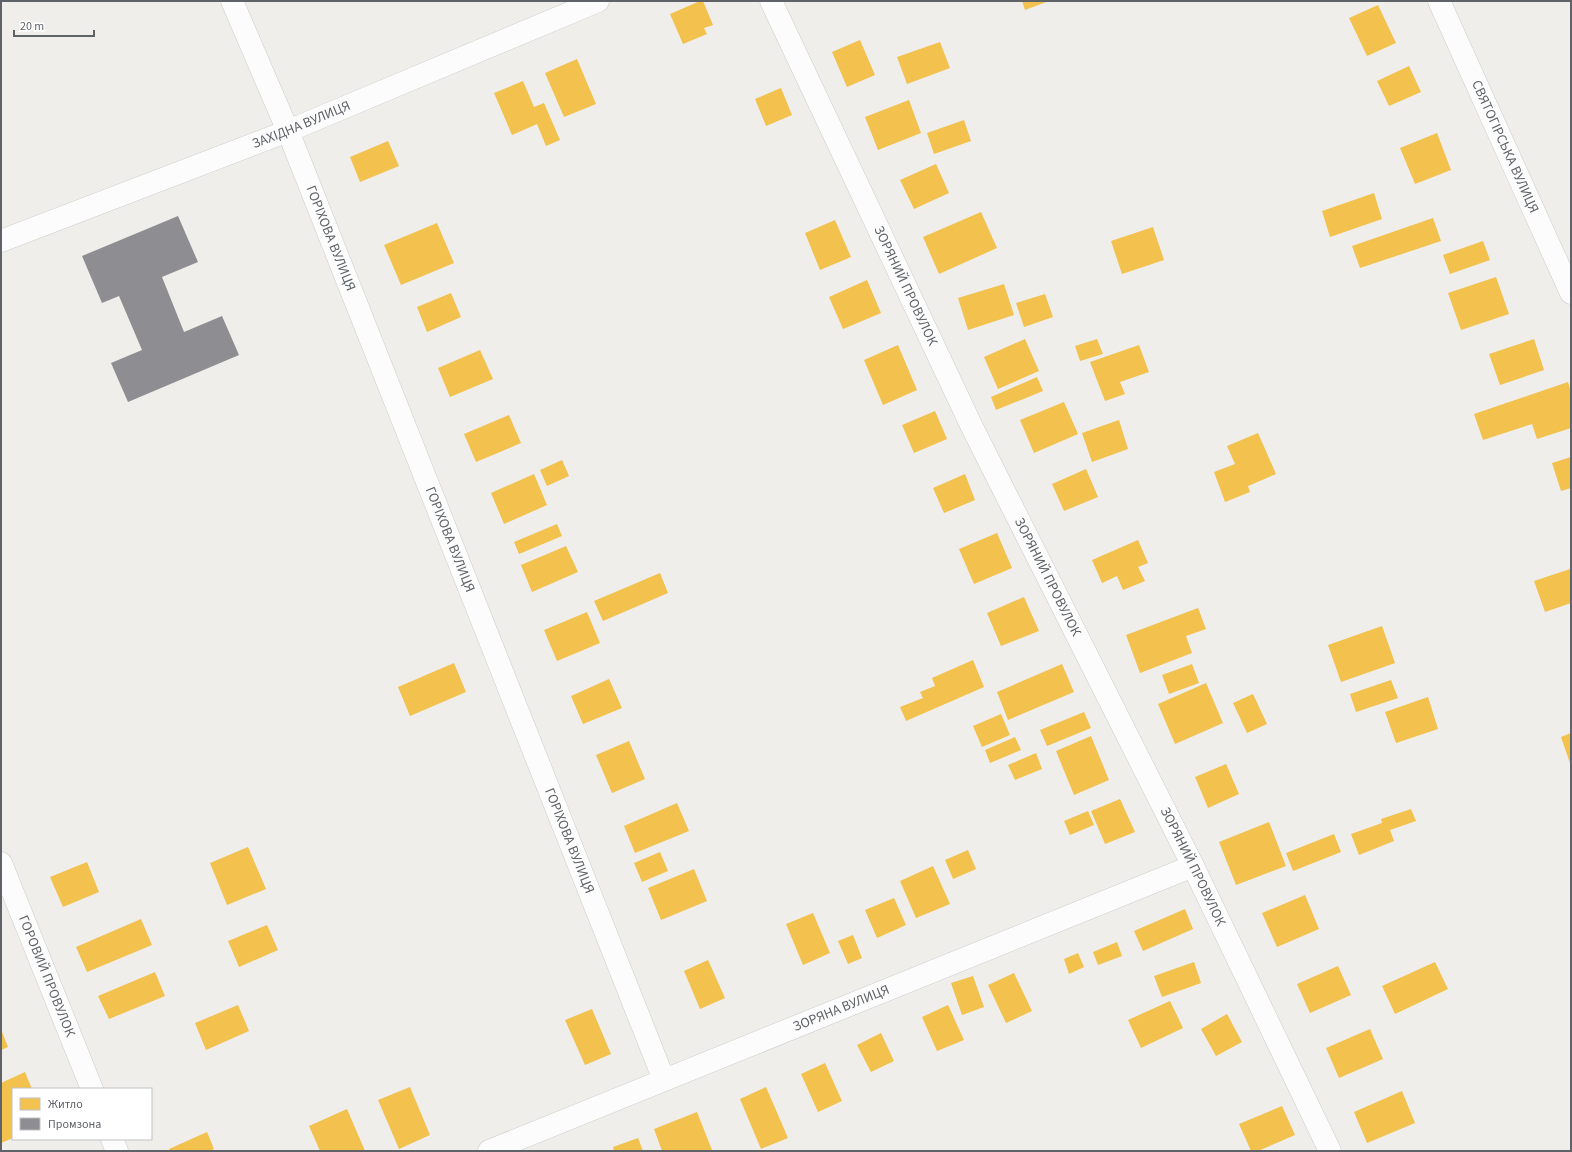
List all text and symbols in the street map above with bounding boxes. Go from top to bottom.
scale bar [14,12,94,38]
text: 20 m [20,18,44,35]
street label: СВЯТОГІРСЬКА ВУЛИЦЯ [1466,77,1544,216]
street label: ЗАХІДНА ВУЛИЦЯ [249,96,354,154]
street label: ГОРІХОВА ВУЛИЦЯ [301,183,360,294]
street label: ЗОРЯНИЙ ПРОВУЛОК [869,223,943,350]
street label: ГОРІХОВА ВУЛИЦЯ [420,484,480,595]
street label: ЗОРЯНИЙ ПРОВУЛОК [1009,514,1086,641]
street label: ГОРІХОВА ВУЛИЦЯ [539,785,599,897]
street label: ЗОРЯНИЙ ПРОВУЛОК [1155,804,1231,930]
street label: ГОРОВИЙ ПРОВУЛОК [13,912,80,1041]
street label: ЗОРЯНА ВУЛИЦЯ [790,980,892,1037]
legend [12,1088,152,1140]
text: Житло [48,1096,83,1113]
text: Промзона [48,1116,101,1133]

